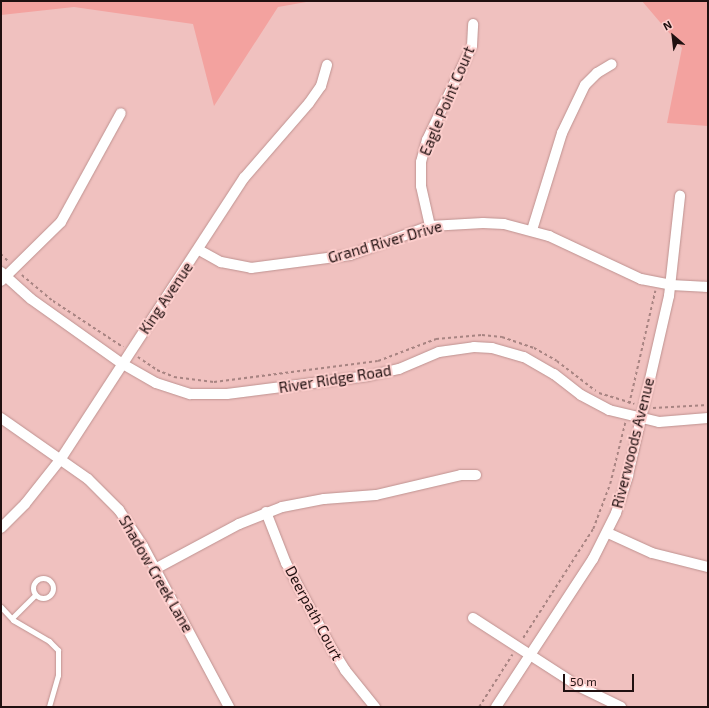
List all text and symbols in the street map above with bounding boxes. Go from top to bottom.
north arrow [653,16,693,56]
text: N [661,17,674,33]
street label: Eagle Point Court [416,44,478,158]
street label: Grand River Drive [326,217,444,267]
street label: King Avenue [135,258,197,338]
street label: River Ridge Road [277,361,393,397]
street label: Riverwoods Avenue [608,376,658,510]
street label: Shadow Creek Lane [115,512,197,636]
street label: Deerpath Court [282,563,346,663]
scale bar [565,666,636,692]
text: 50 m [570,674,597,688]

